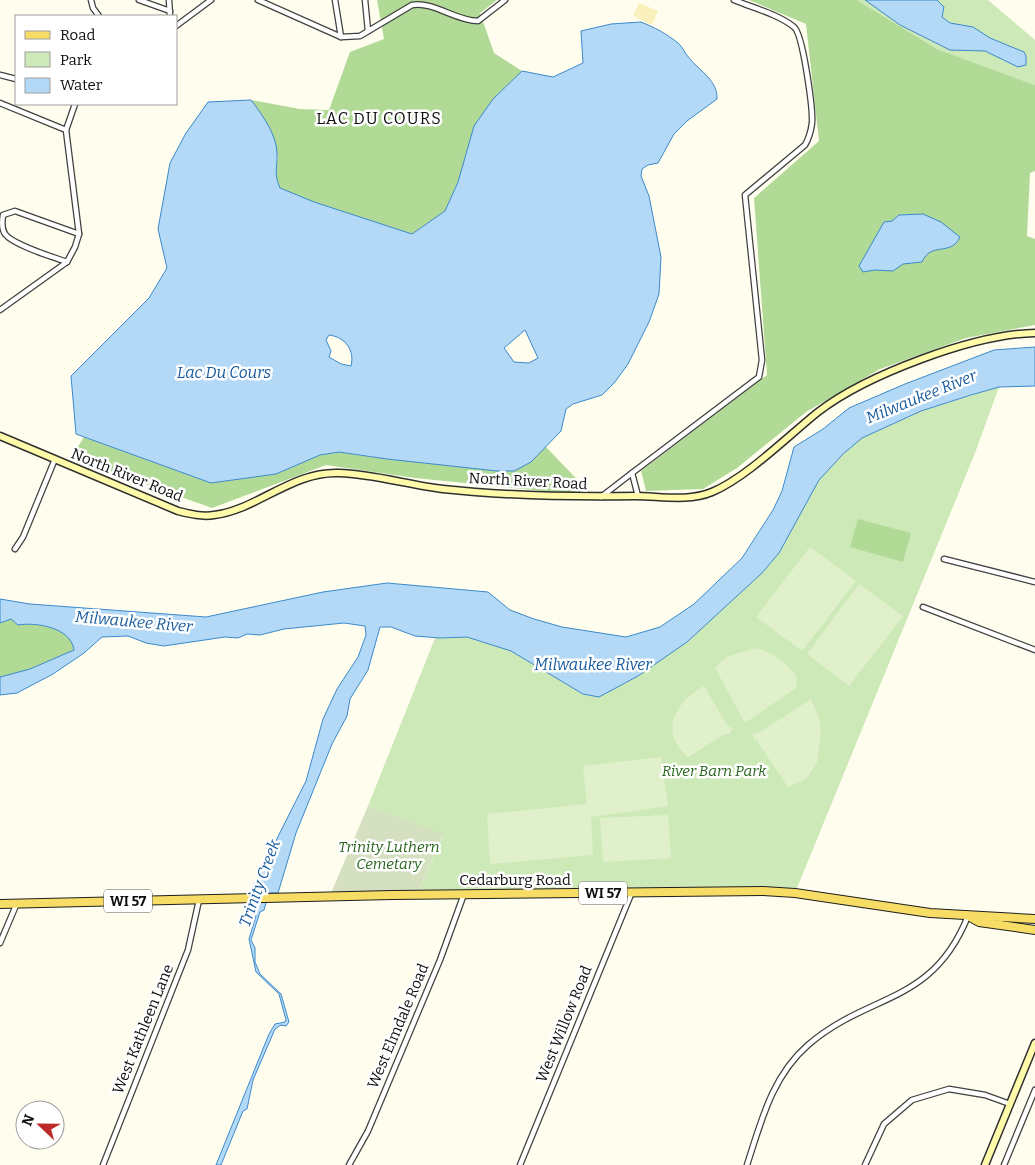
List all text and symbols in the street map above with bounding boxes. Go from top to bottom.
legend [15,15,178,105]
text: Road [60,26,95,44]
text: Park [60,51,92,69]
text: Water [60,76,103,94]
district label: LAC DU COURS [316,109,442,128]
water label: Lac Du Cours [177,363,272,382]
water label: Milwaukee River [863,365,981,427]
street label: North River Road [68,444,186,506]
street label: North River Road [468,469,588,493]
water label: Milwaukee River [75,607,195,636]
water label: Milwaukee River [534,655,653,674]
park label: River Barn Park [662,762,767,780]
water label: Trinity Creek [235,837,284,929]
park label: Trinity Luthern Cemetary [338,838,440,873]
street label: Cedarburg Road [459,871,571,889]
road number: WI 57 [579,881,627,904]
road number: WI 57 [104,889,152,912]
street label: West Elmdale Road [364,961,432,1091]
street label: West Kathleen Lane [109,962,177,1096]
street label: West Willow Road [532,963,596,1085]
north arrow [15,1100,65,1150]
text: N [19,1112,38,1129]

